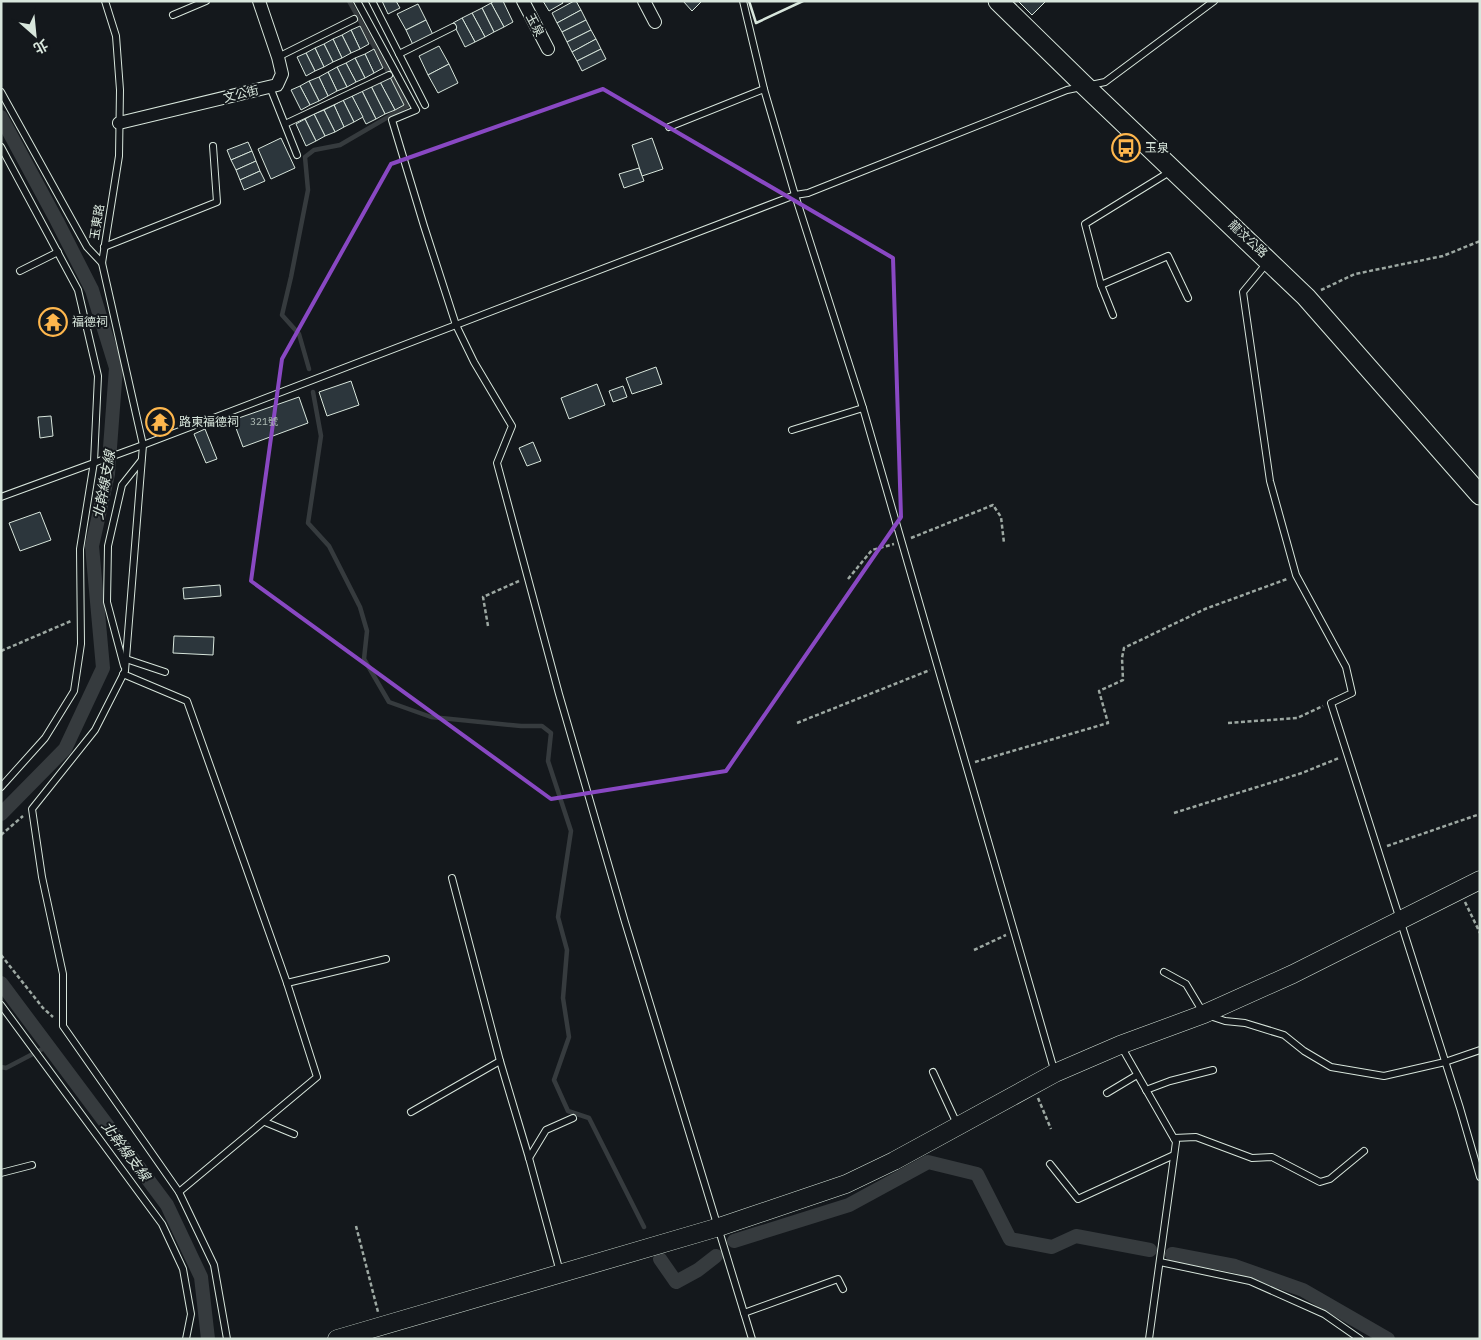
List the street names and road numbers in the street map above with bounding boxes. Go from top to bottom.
street label: 玉泉 [523,11,548,39]
street label: 文公街 [222,82,260,105]
street label: 玉東路 [86,203,107,241]
street label: 龍汶公路 [1226,217,1271,260]

